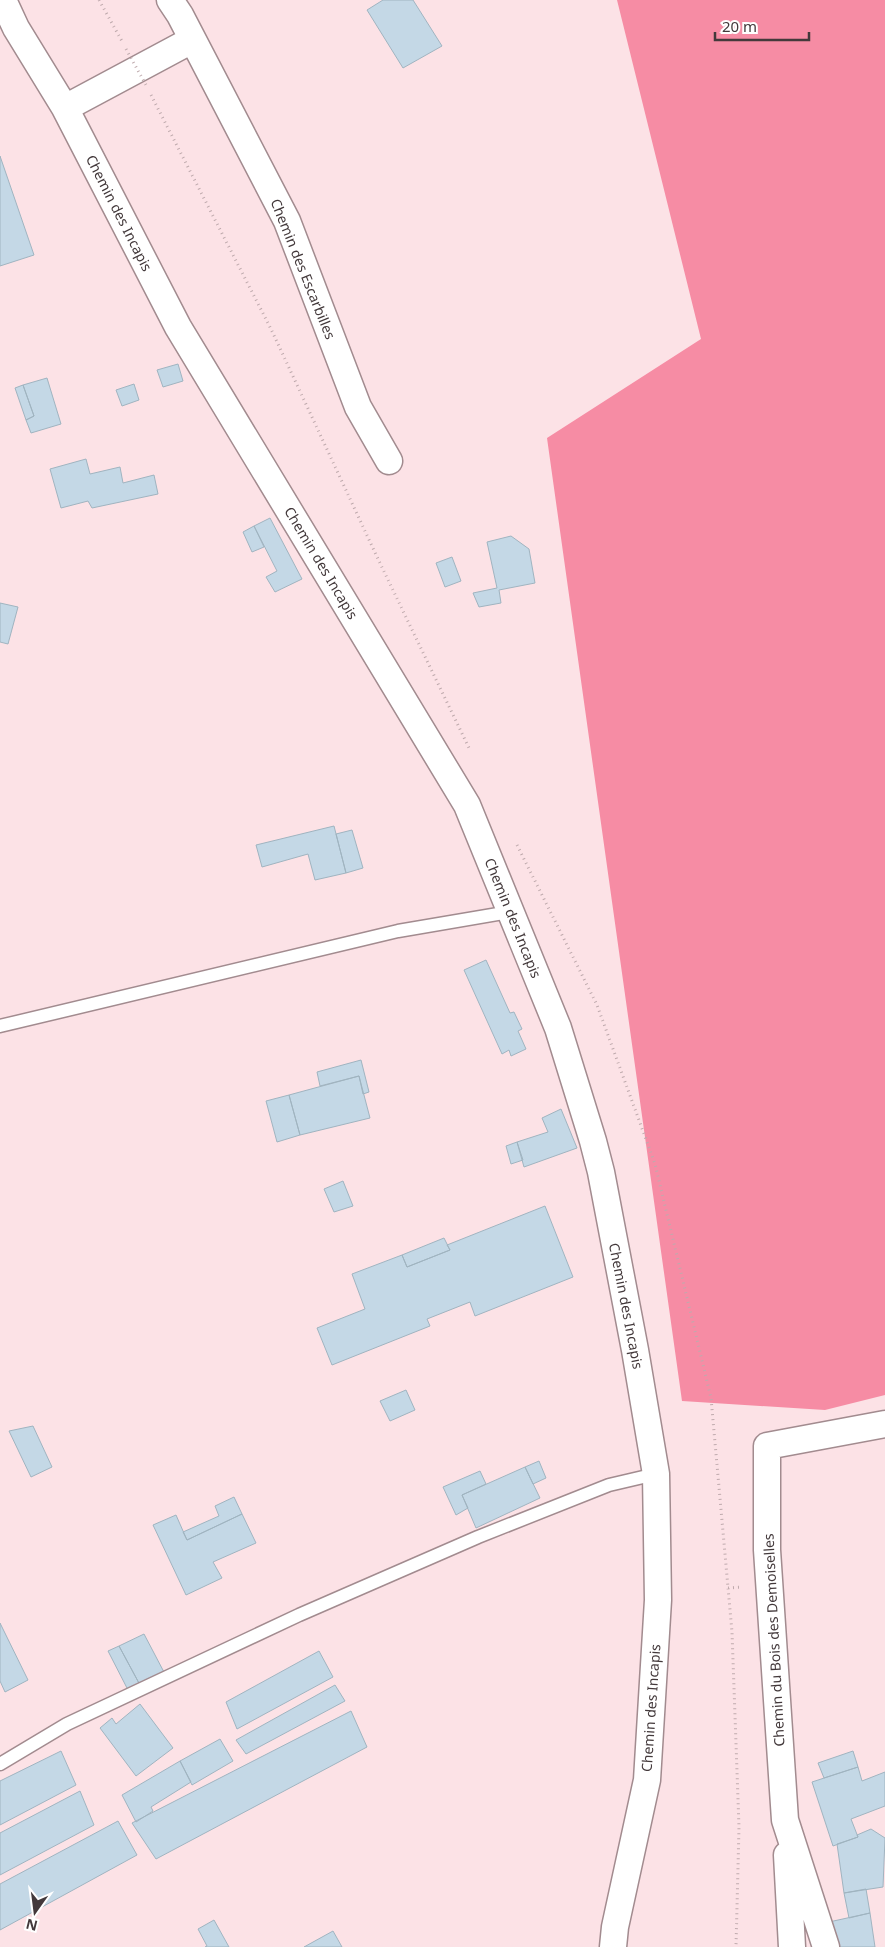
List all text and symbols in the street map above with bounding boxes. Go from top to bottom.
scale bar [715,10,809,42]
text: 20 m [722,16,757,36]
street label: Chemin des Incapis [82,151,157,274]
street label: Chemin des Escarbilles [267,196,341,342]
street label: Chemin des Incapis [280,503,363,623]
street label: Chemin des Incapis [481,855,546,981]
street label: Chemin des Incapis [605,1241,648,1371]
street label: Chemin du Bois des Demoiselles [758,1533,789,1747]
street label: Chemin des Incapis [637,1643,664,1773]
north arrow [10,1887,60,1937]
text: N [24,1915,40,1936]

